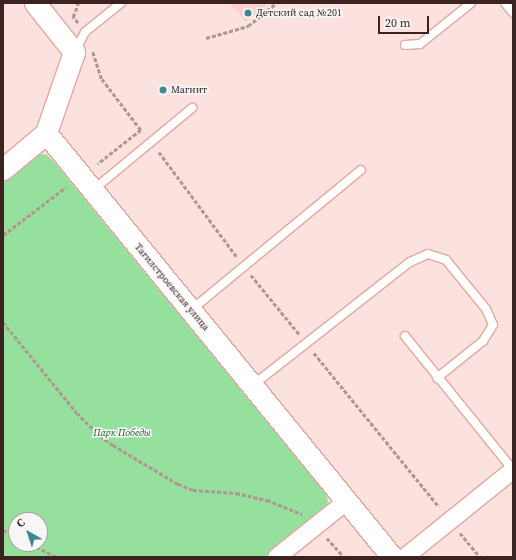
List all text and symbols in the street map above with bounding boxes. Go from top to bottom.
place label: Детский сад №201 [256,7,342,19]
marker: Детский сад №201 [243,8,253,18]
scale bar [380,8,431,34]
text: 20 m [385,15,411,31]
place label: Магнит [171,84,207,96]
marker: Магнит [158,85,168,95]
street label: Тагилстроевская улица [132,241,212,333]
park label: Парк Победы [93,427,151,439]
north arrow [8,512,48,552]
text: С [13,515,28,531]

